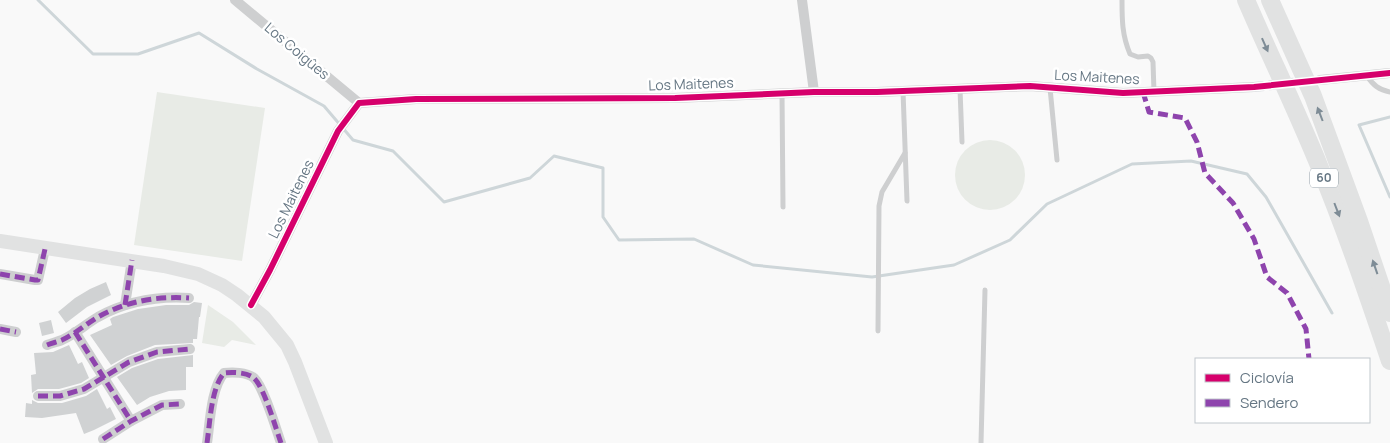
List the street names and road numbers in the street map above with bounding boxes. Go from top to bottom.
street label: Los Coigûes [261,18,334,83]
street label: Los Maitenes [1054,65,1140,88]
street label: Los Maitenes [648,73,734,94]
street label: Los Maitenes [263,156,318,241]
road number: 60 [1310,168,1338,188]

